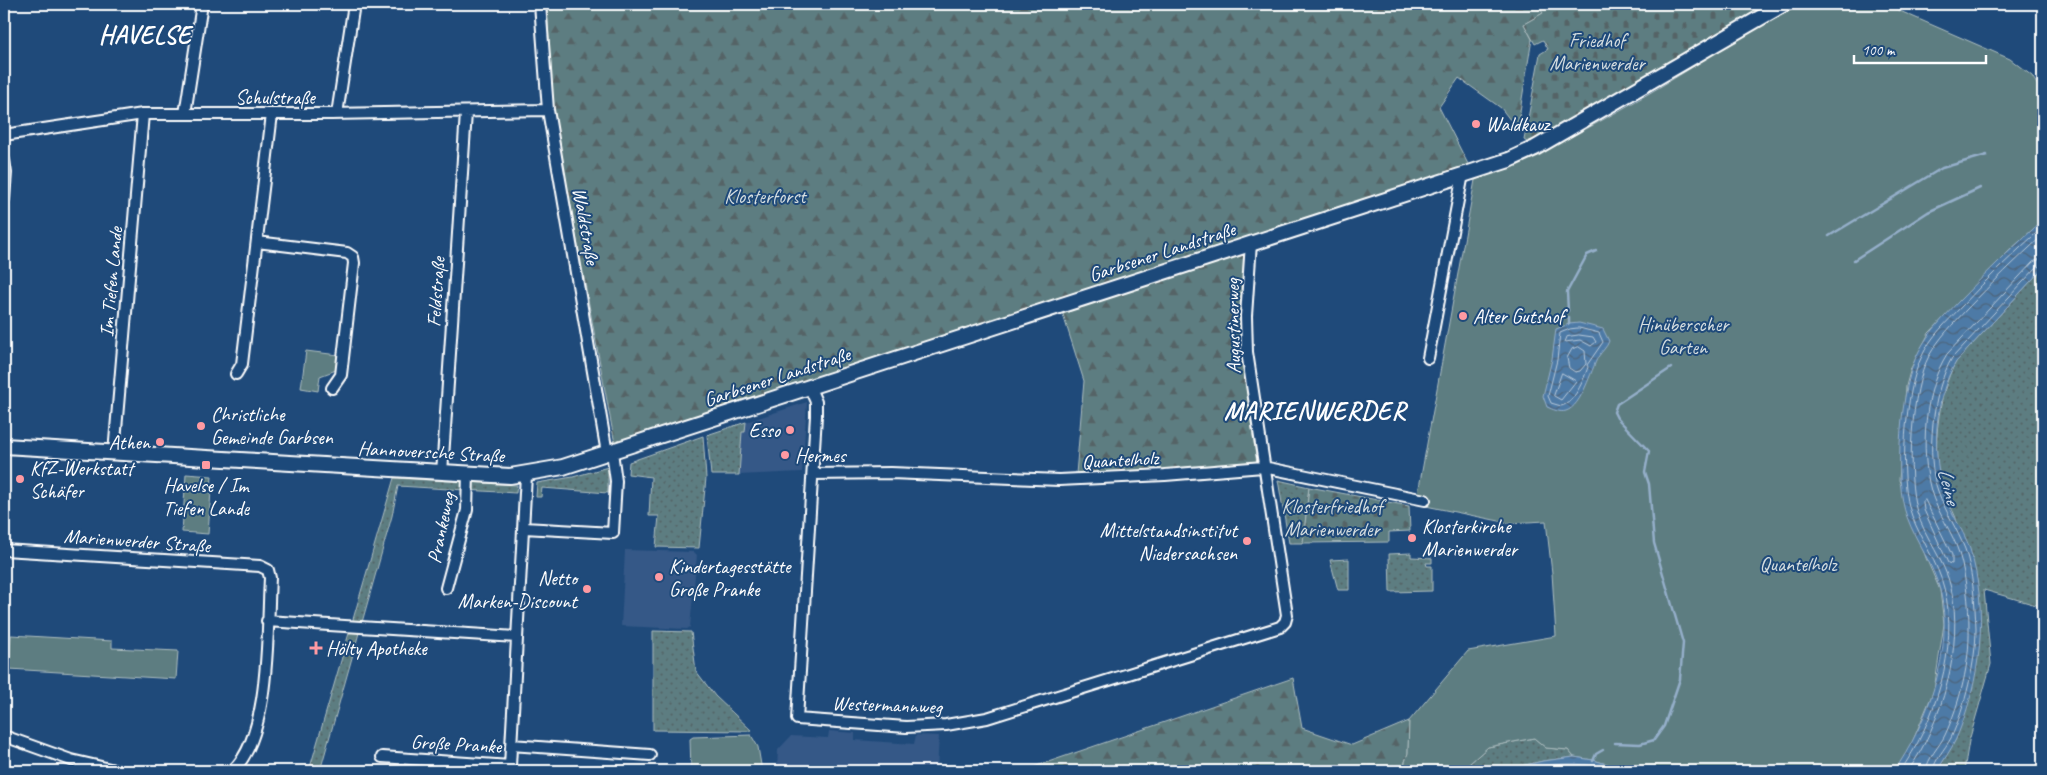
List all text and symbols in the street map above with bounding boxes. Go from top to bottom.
district label: HAVELSE [99,19,194,51]
park label: Friedhof Marienwerder [1549,28,1646,76]
scale bar [1854,32,1987,64]
text: 100 m [1862,41,1896,60]
street label: Schulstraße [235,85,316,110]
place label: Waldkauz [1486,112,1552,137]
marker: Waldkauz [1470,118,1482,130]
park label: Klosterforst [724,184,808,209]
street label: Waldstraße [567,186,605,268]
street label: Garbsener Landstraße [1086,216,1240,287]
street label: Im Tiefen Lande [94,225,128,338]
street label: Feldstraße [421,255,451,328]
street label: Augustinerweg [1220,277,1246,374]
place label: Alter Gutshof [1473,304,1568,329]
marker: Alter Gutshof [1457,310,1469,322]
park label: Hinüberscher Garten [1638,312,1730,360]
street label: Garbsener Landstraße [701,341,855,412]
district label: MARIENWERDER [1224,395,1408,427]
place label: Christliche Gemeinde Garbsen [211,402,334,450]
place label: Esso [749,418,781,443]
marker: Christliche Gemeinde Garbsen [195,420,207,432]
marker: Esso [784,424,796,436]
place label: Athen [109,430,151,455]
marker: Athen [154,436,166,448]
street label: Hannoversche Straße [357,436,506,468]
place label: Hermes [795,443,848,468]
street label: Quantelholz [1081,445,1161,474]
marker: Hermes [779,449,791,461]
place label: KfZ-Werkstatt Schäfer [30,456,137,504]
marker: Havelse / Im Tiefen Lande [200,459,212,471]
water label: Leine [1932,465,1967,510]
marker: KfZ-Werkstatt Schäfer [14,473,26,485]
place label: Havelse / Im Tiefen Lande [163,473,251,521]
street label: Prankeweg [421,488,461,566]
park label: Klosterfriedhof Marienwerder [1282,494,1388,542]
place label: Klosterkirche Marienwerder [1422,514,1519,562]
place label: Mittelstandsinstitut Niedersachsen [1100,518,1239,566]
street label: Marienwerder Straße [63,523,212,559]
marker: Klosterkirche Marienwerder [1406,532,1418,544]
marker: Mittelstandsinstitut Niedersachsen [1241,535,1253,547]
park label: Quantelholz [1760,552,1838,577]
place label: Kindertagesstätte Große Pranke [669,554,792,602]
place label: Netto Marken-Discount [458,566,579,614]
marker: Kindertagesstätte Große Pranke [653,571,665,583]
marker: Netto Marken-Discount [581,583,593,595]
place label: Hölty Apotheke [326,636,428,661]
marker: Hölty Apotheke [310,642,322,654]
street label: Westermannweg [832,691,944,719]
street label: Große Pranke [410,729,503,759]

